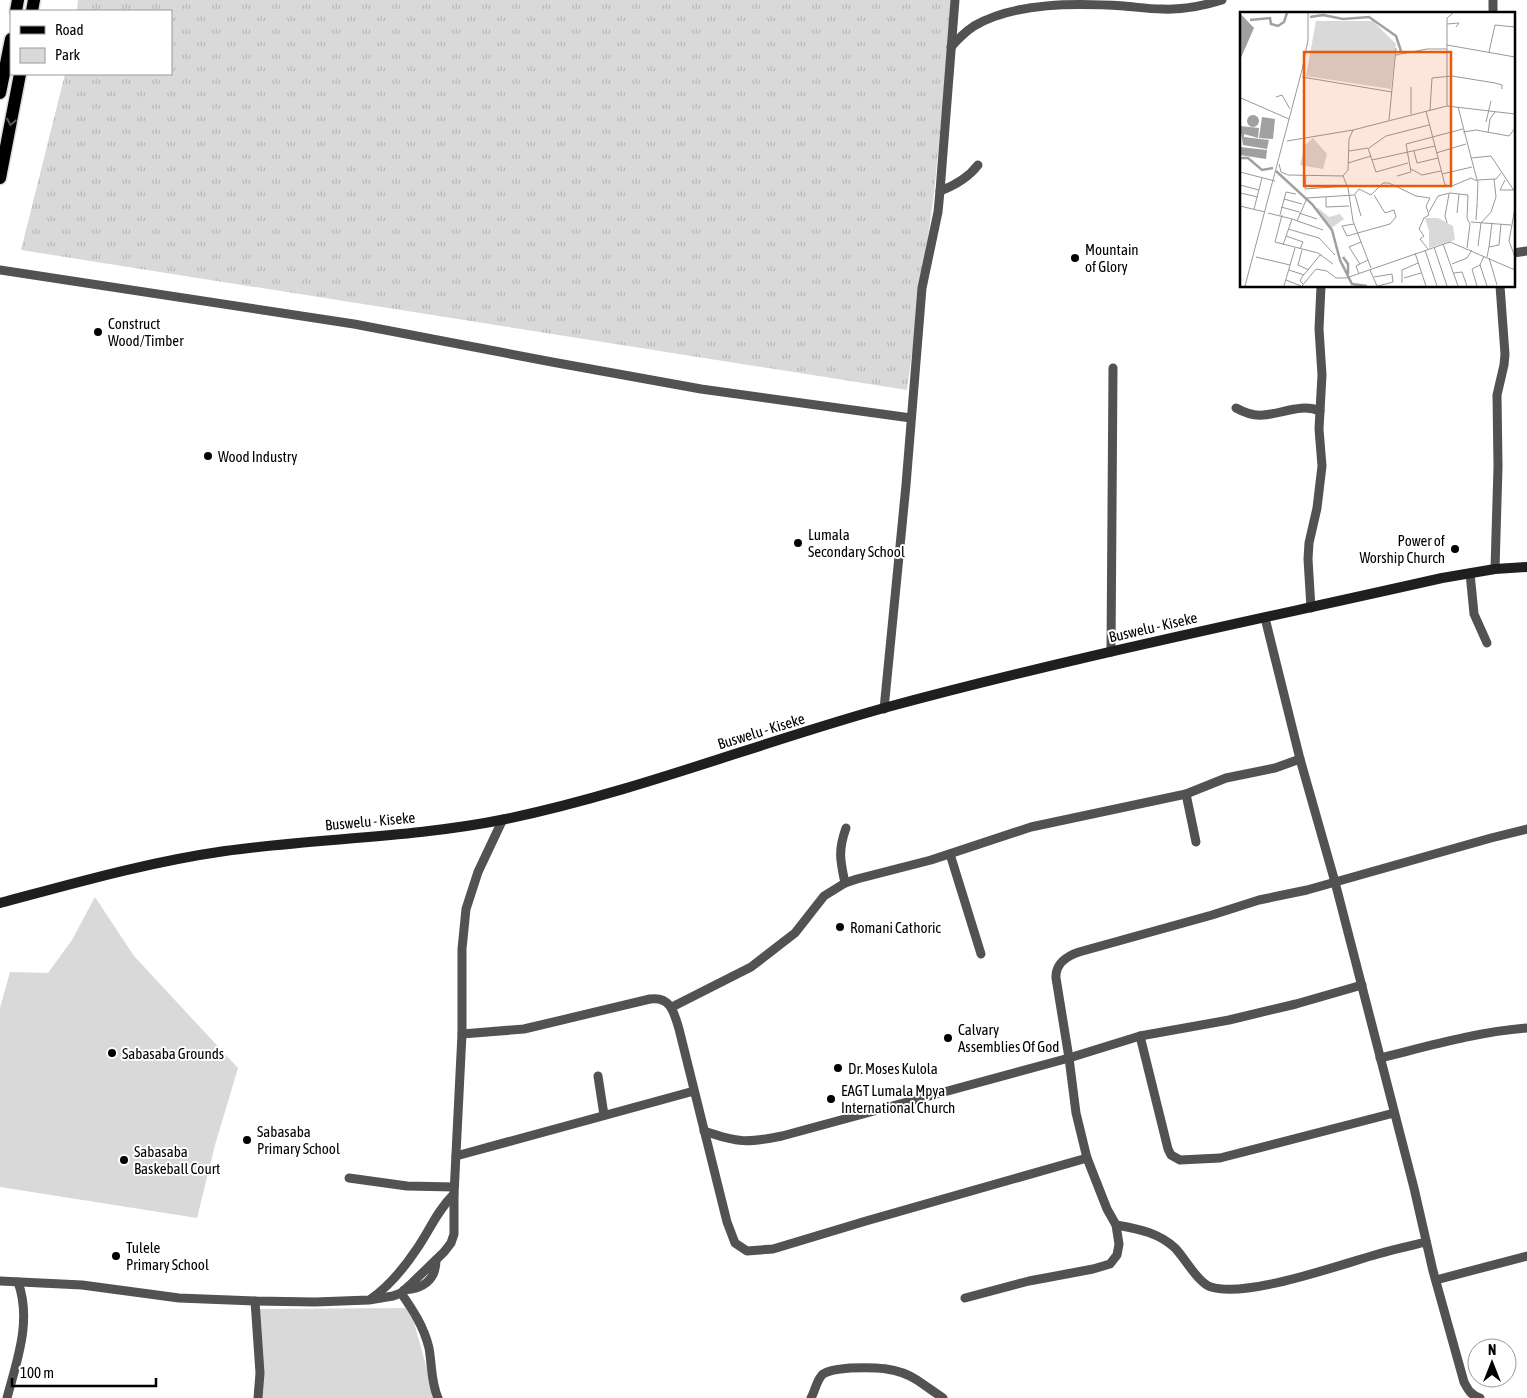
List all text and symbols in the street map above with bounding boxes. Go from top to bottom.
legend [10,10,172,75]
inset map [1240,12,1514,288]
text: Road [55,21,84,38]
text: Park [55,46,80,63]
one-way arrow [7,117,17,126]
place label: Mountain of Glory [1085,241,1139,275]
marker: Mountain of Glory [1069,252,1081,264]
place label: Construct Wood/Timber [108,315,184,349]
marker: Construct Wood/Timber [92,326,104,338]
place label: Wood Industry [218,448,297,465]
marker: Wood Industry [202,450,214,462]
place label: Lumala Secondary School [808,526,905,560]
place label: Power of Worship Church [1359,532,1445,566]
marker: Lumala Secondary School [792,537,804,549]
marker: Power of Worship Church [1449,543,1461,555]
street label: Buswelu - Kiseke [1107,609,1199,645]
street label: Buswelu - Kiseke [715,710,807,752]
street label: Buswelu - Kiseke [324,809,416,833]
place label: Romani Cathoric [850,919,941,936]
marker: Romani Cathoric [834,921,846,933]
place label: Calvary Assemblies Of God [958,1021,1059,1055]
marker: Calvary Assemblies Of God [942,1032,954,1044]
place label: Sabasaba Grounds [122,1045,224,1062]
marker: Sabasaba Grounds [106,1047,118,1059]
place label: Dr. Moses Kulola [848,1060,938,1077]
marker: Dr. Moses Kulola [832,1062,844,1074]
place label: EAGT Lumala Mpya International Church [841,1082,955,1116]
marker: EAGT Lumala Mpya International Church [825,1093,837,1105]
place label: Sabasaba Primary School [257,1123,340,1157]
marker: Sabasaba Primary School [241,1134,253,1146]
place label: Sabasaba Baskeball Court [134,1143,220,1177]
marker: Sabasaba Baskeball Court [118,1154,130,1166]
place label: Tulele Primary School [126,1239,209,1273]
marker: Tulele Primary School [110,1250,122,1262]
north arrow [1467,1338,1517,1388]
text: N [1488,1342,1496,1358]
scale bar [12,1356,156,1388]
text: 100 m [20,1364,54,1381]

